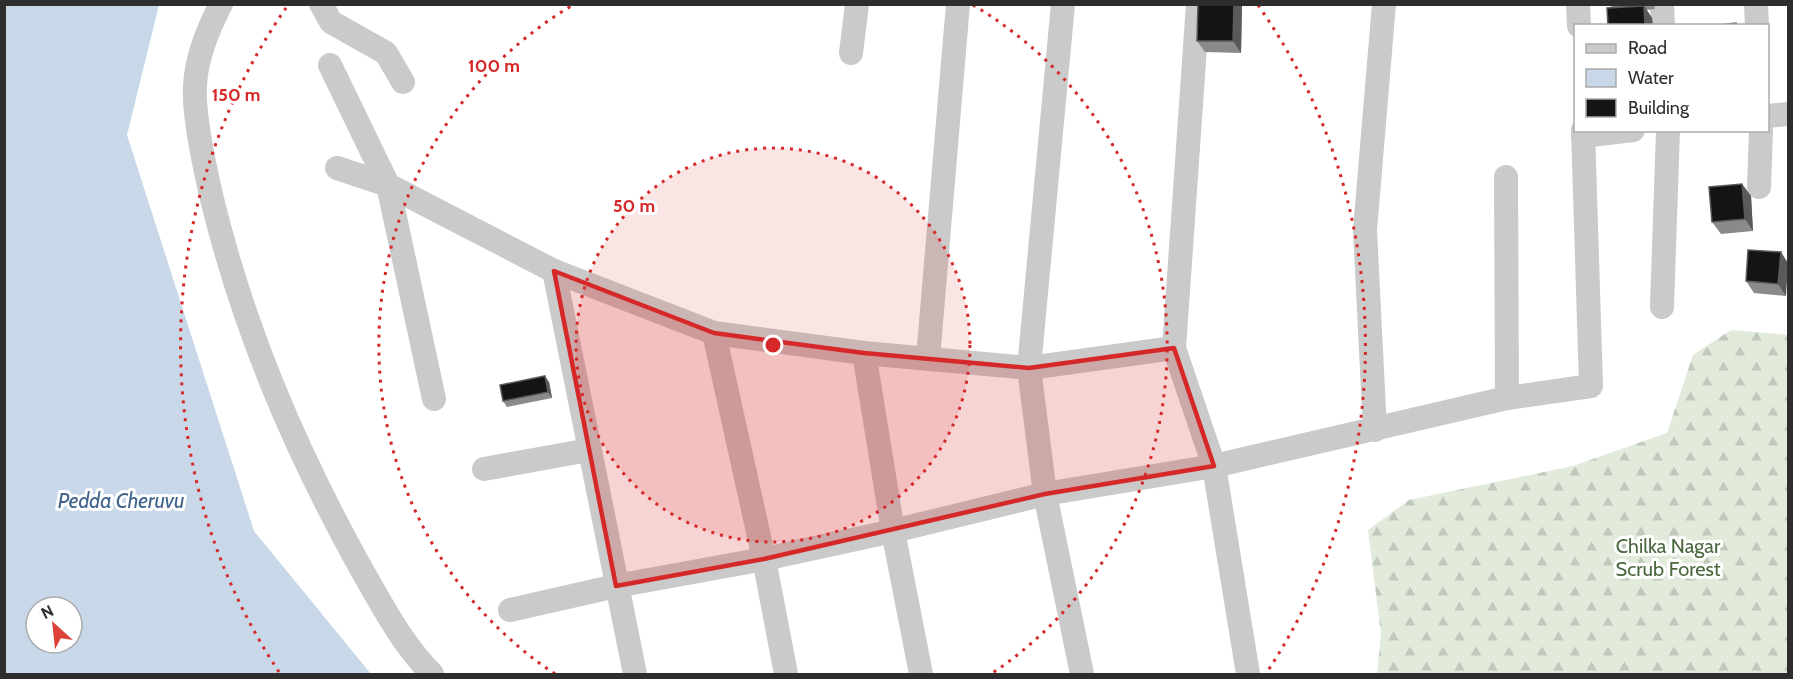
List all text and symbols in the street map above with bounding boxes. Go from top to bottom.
legend [1574,24,1769,132]
text: Road [1628,37,1667,59]
text: 100 m [468,55,520,77]
text: Water [1628,67,1674,89]
text: 150 m [212,84,260,106]
text: Building [1628,97,1690,119]
text: 50 m [613,195,655,217]
centre of rings [763,335,783,355]
water label: Pedda Cheruvu [58,488,184,513]
park label: Chilka Nagar Scrub Forest [1615,534,1721,581]
north arrow [24,595,84,655]
text: N [38,601,57,623]

